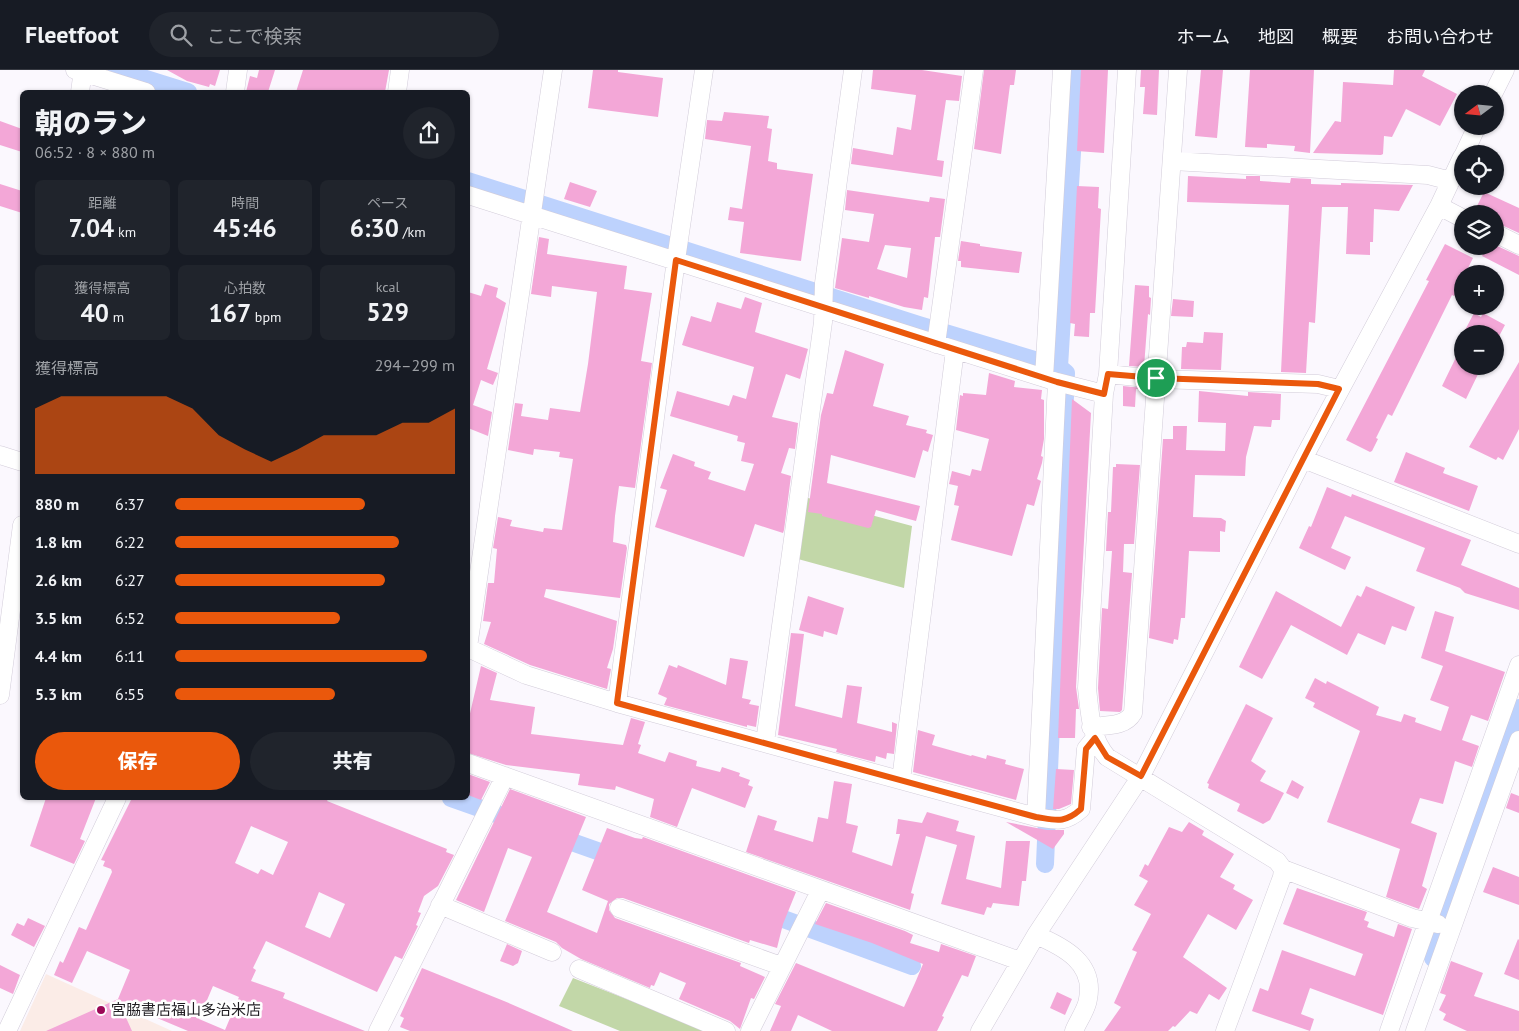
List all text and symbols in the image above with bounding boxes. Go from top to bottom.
search box [149,12,499,57]
text: Fleetfoot [25,19,119,50]
icon: search [167,21,195,49]
text: ここで検索 [207,24,302,48]
text: ホーム [1177,25,1230,48]
text: 地図 [1258,25,1294,48]
text: 概要 [1322,25,1358,48]
text: お問い合わせ [1386,25,1494,48]
north arrow [1454,85,1504,135]
map controls [1454,85,1504,375]
text: 朝のラン [35,104,147,141]
button: share [403,107,455,159]
text: 06:52 · 8 × 880 m [35,142,155,162]
button: locate [1454,145,1504,195]
text: 距離 [88,194,116,212]
text: 時間 [231,194,259,212]
text: ペース [367,194,408,212]
button: layers [1454,205,1504,255]
text: 7.04 [69,212,114,244]
text: 45:46 [213,212,277,244]
text: 6:30 [350,212,399,244]
text: km [114,223,136,241]
text: /km [399,223,426,241]
button: + [1454,265,1504,315]
text: kcal [376,278,400,296]
text: 獲得標高 [74,279,130,297]
text: 心拍数 [224,279,266,297]
text: 529 [366,296,409,328]
text: 40 [81,297,109,329]
text: 167 [209,297,251,329]
text: m [109,308,124,326]
text: bpm [251,308,281,326]
button: − [1454,325,1504,375]
text: 294–299 m [375,355,455,375]
pin [1135,357,1177,399]
text: 獲得標高 [35,358,99,378]
icon: arrive [1142,364,1170,392]
text: 880 m [35,494,79,514]
text: 6:37 [115,494,145,514]
text: 1.8 km [35,532,82,552]
text: 6:22 [115,532,145,552]
text: 2.6 km [35,570,82,590]
text: 6:27 [115,570,145,590]
text: 3.5 km [35,608,82,628]
text: 6:52 [115,608,145,628]
text: 4.4 km [35,646,82,666]
text: 6:11 [115,646,145,666]
text: 5.3 km [35,684,82,704]
text: 6:55 [115,684,145,704]
button: 保存 [35,732,240,790]
button: 共有 [250,732,455,790]
place label: 宮脇書店福山多治米店 [111,1000,261,1019]
marker: 宮脇書店福山多治米店 [95,1004,107,1016]

